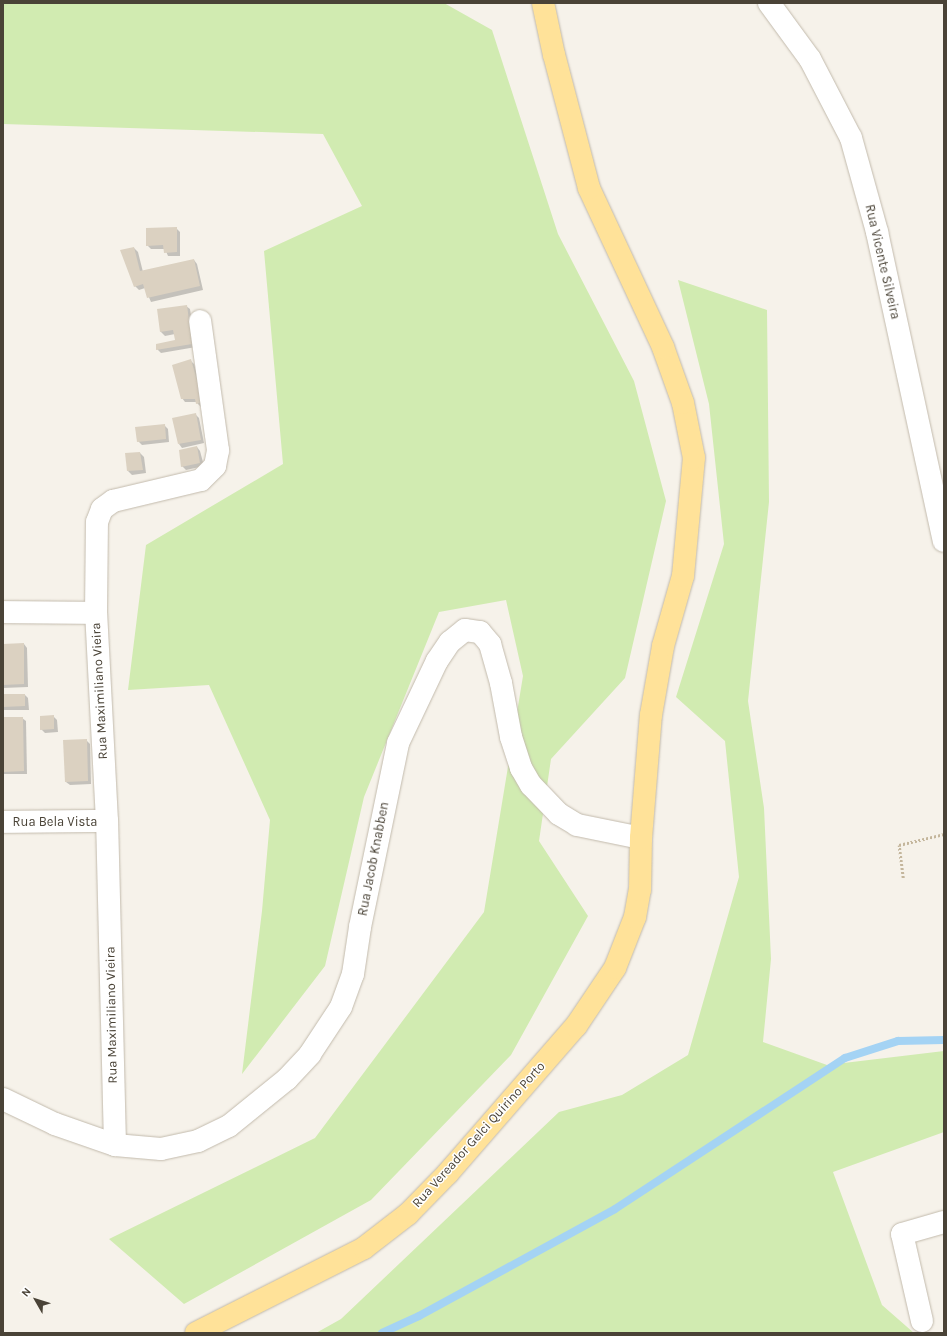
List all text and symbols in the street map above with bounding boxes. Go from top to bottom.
street label: Rua Vicente Silveira [861,203,903,321]
street label: Rua Maximiliano Vieira [89,622,111,760]
street label: Rua Jacob Knabben [355,801,393,917]
street label: Rua Bela Vista [13,814,97,830]
street label: Rua Maximiliano Vieira [103,946,121,1084]
street label: Rua Vereador Gelci Quirino Porto [409,1059,549,1211]
north arrow [16,1280,56,1320]
text: N [19,1285,34,1299]

